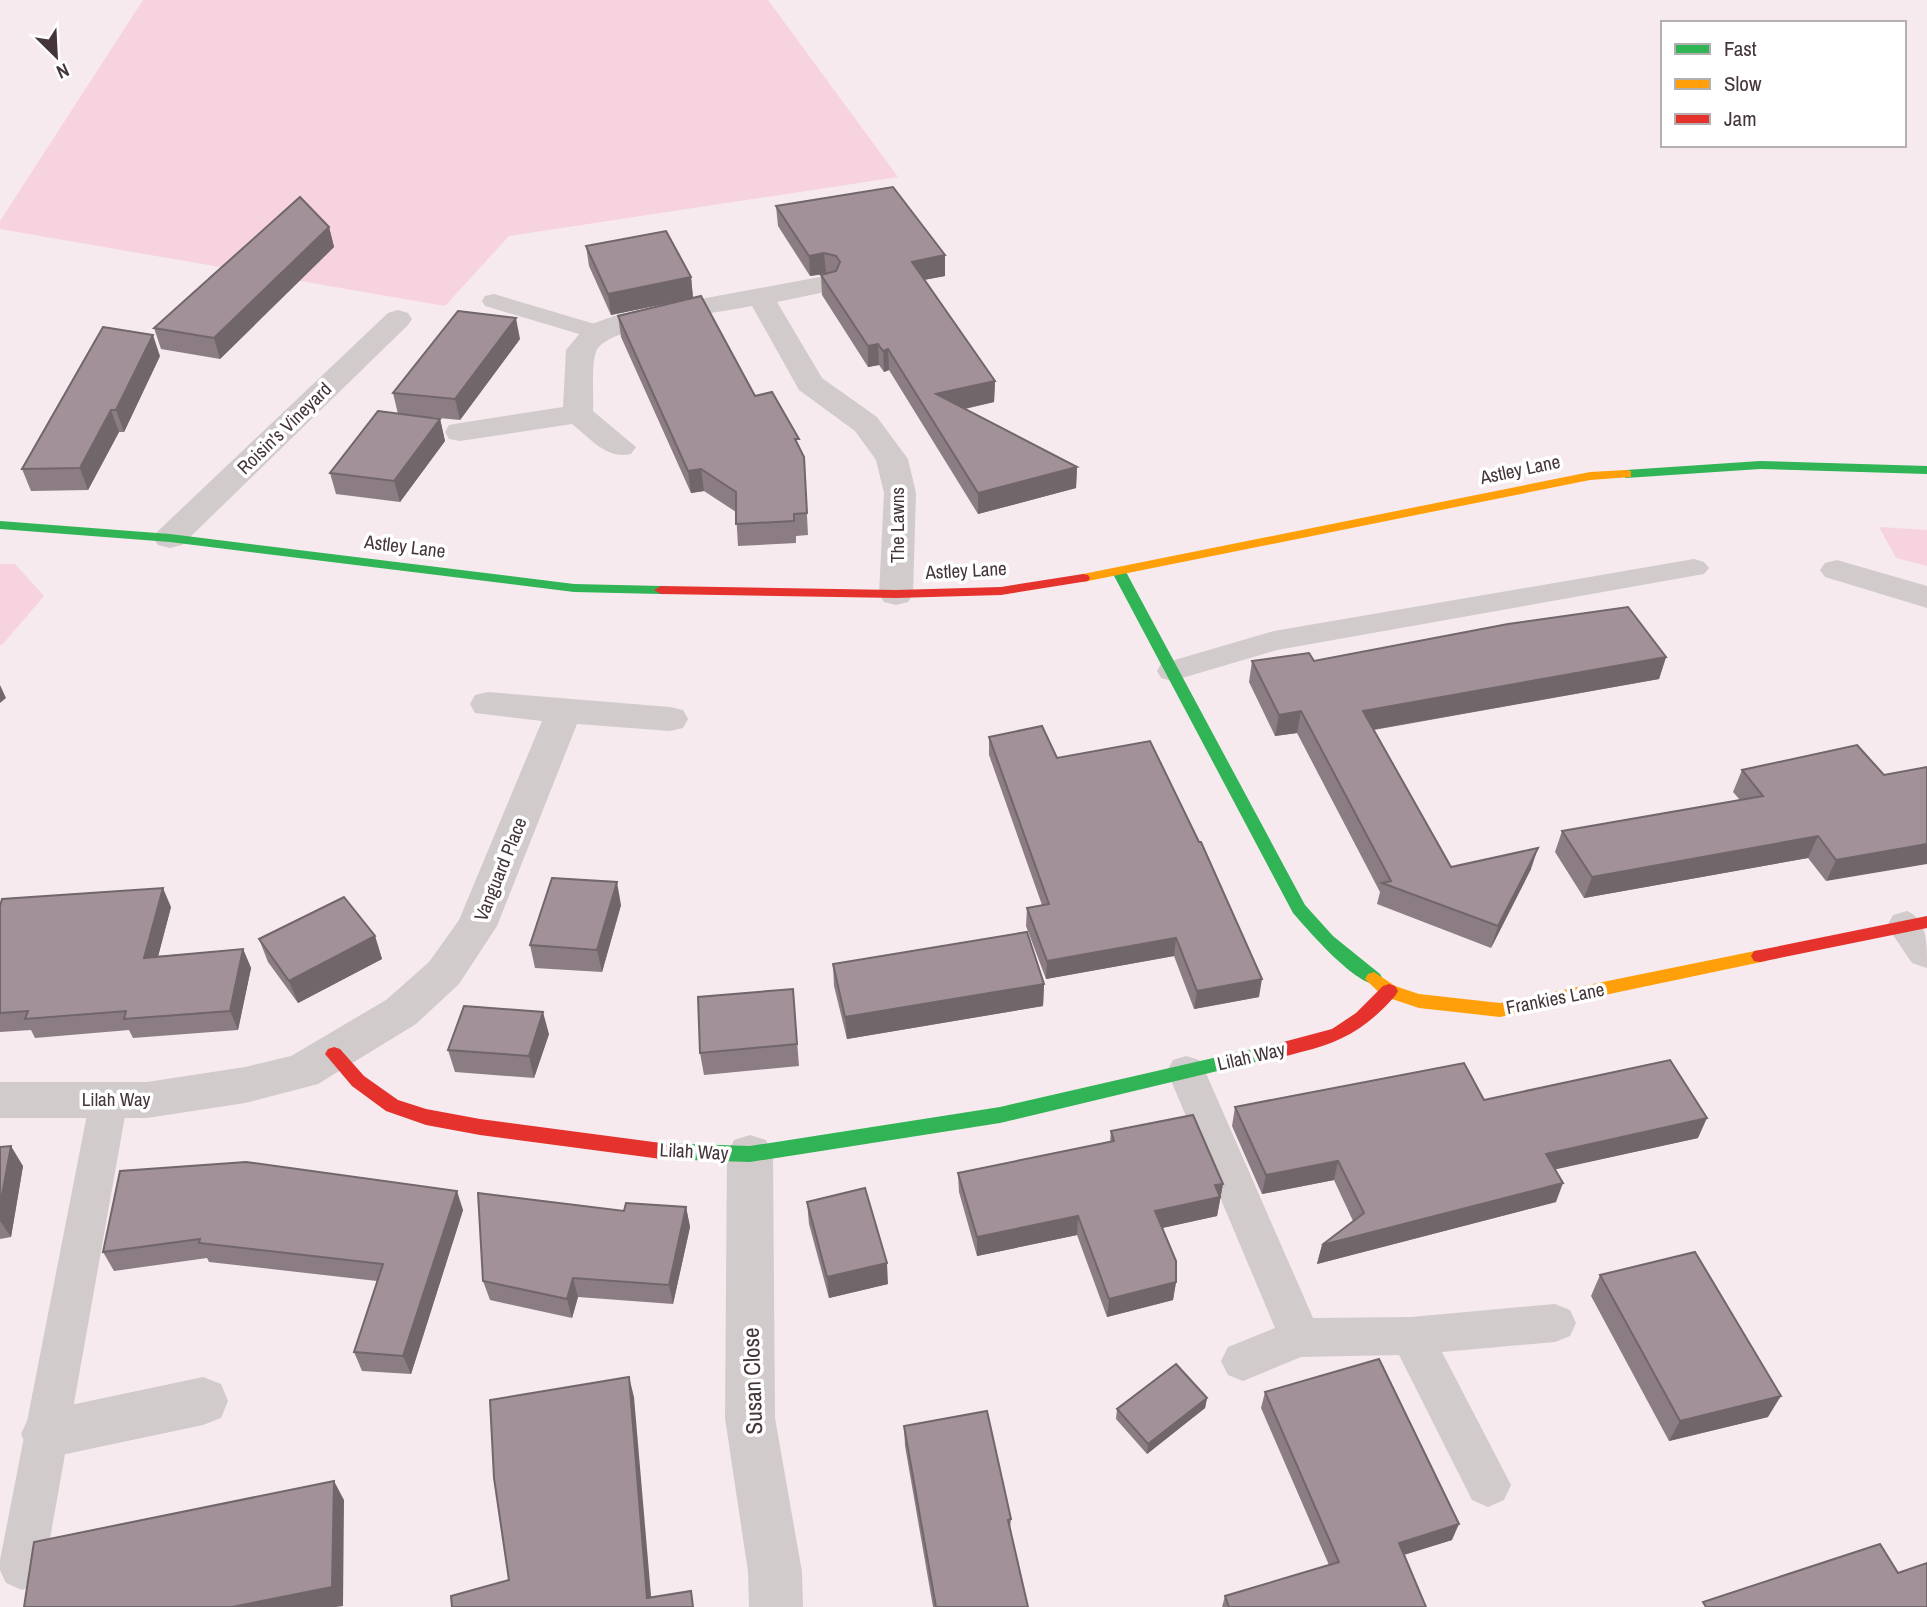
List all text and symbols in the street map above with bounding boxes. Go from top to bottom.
north arrow [21,21,91,91]
legend [1661,21,1906,147]
text: Fast [1724,34,1757,63]
text: N [52,57,73,86]
text: Slow [1724,69,1762,98]
text: Jam [1724,104,1757,133]
street label: Roisin's Vineyard [231,376,337,480]
street label: Astley Lane [1476,448,1563,490]
street label: The Lawns [884,487,910,563]
street label: Astley Lane [362,528,447,564]
street label: Astley Lane [924,555,1007,585]
street label: Vanguard Place [467,813,533,925]
street label: Frankies Lane [1504,976,1606,1020]
street label: Lilah Way [1215,1036,1288,1076]
street label: Lilah Way [82,1086,151,1112]
street label: Lilah Way [659,1136,729,1166]
street label: Susan Close [735,1327,769,1435]

